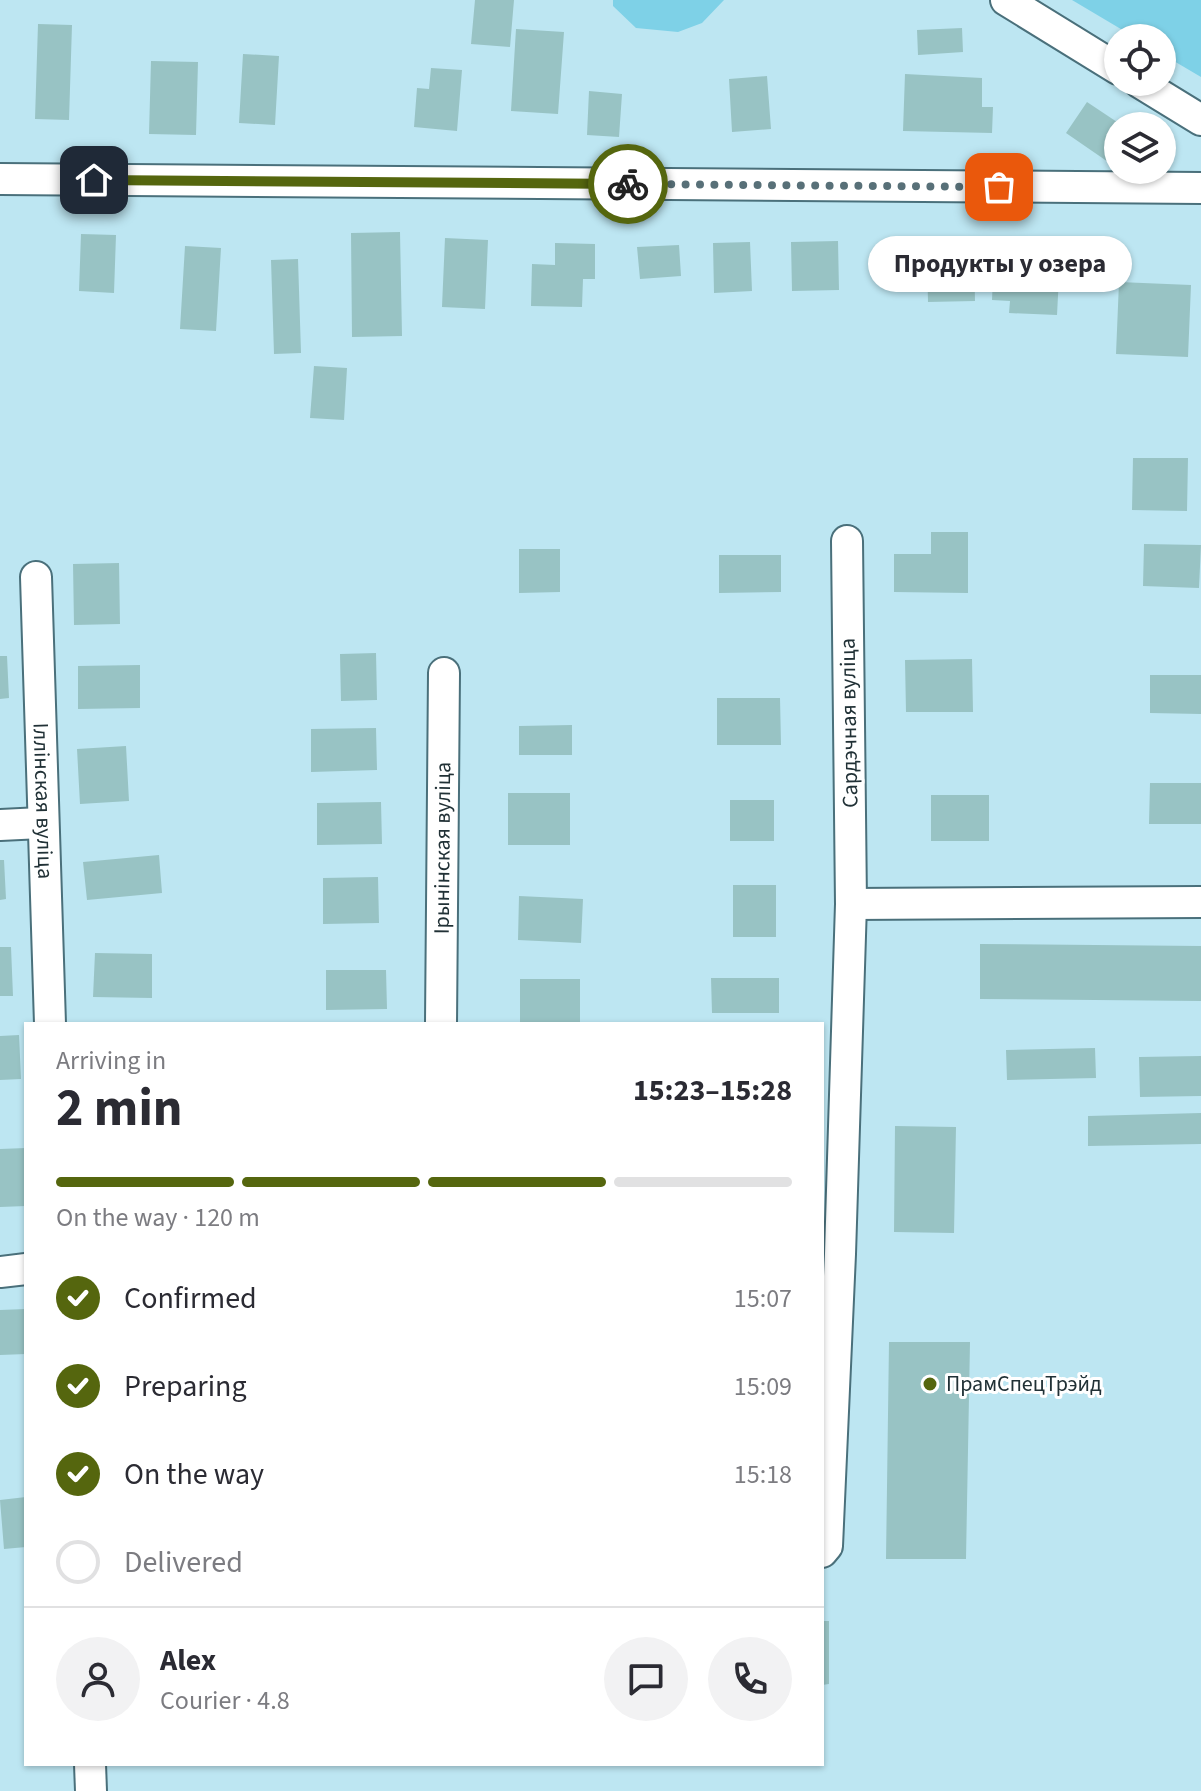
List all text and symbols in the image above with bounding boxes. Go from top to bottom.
map controls [1104,24,1176,184]
button: locate [1104,24,1176,96]
button: layers [1104,112,1176,184]
courier [588,144,668,224]
pin [60,146,128,214]
pin [965,153,1033,221]
icon: home [72,158,116,202]
icon: bike [606,162,650,206]
icon: bag [977,165,1021,209]
callout: Продукты у озера [867,235,1131,291]
text: Продукты у озера [894,245,1106,282]
street label: Сардэчная вуліца [832,638,866,808]
street label: Іллінская вуліца [25,722,61,880]
street label: Ірынінская вуліца [426,762,459,934]
text: Arriving in [56,1042,166,1079]
text: 15:23–15:28 [633,1069,792,1112]
text: 2 min [56,1072,183,1146]
text: On the way · 120 m [56,1199,260,1236]
icon: check [56,1276,100,1320]
text: Confirmed [124,1277,257,1320]
text: 15:07 [734,1280,792,1317]
icon: check [56,1364,100,1408]
text: Preparing [124,1365,247,1408]
text: 15:09 [734,1368,792,1405]
place label: ПрамСпецТрэйд [946,1368,1102,1400]
marker: ПрамСпецТрэйд [921,1375,939,1393]
icon: check [56,1452,100,1496]
text: On the way [124,1453,264,1496]
text: 15:18 [734,1456,792,1493]
text: Delivered [124,1541,243,1584]
button: person [56,1637,140,1721]
button: chat [604,1637,688,1721]
button: phone [708,1637,792,1721]
text: Alex [160,1639,216,1682]
text: Courier · 4.8 [160,1682,290,1719]

